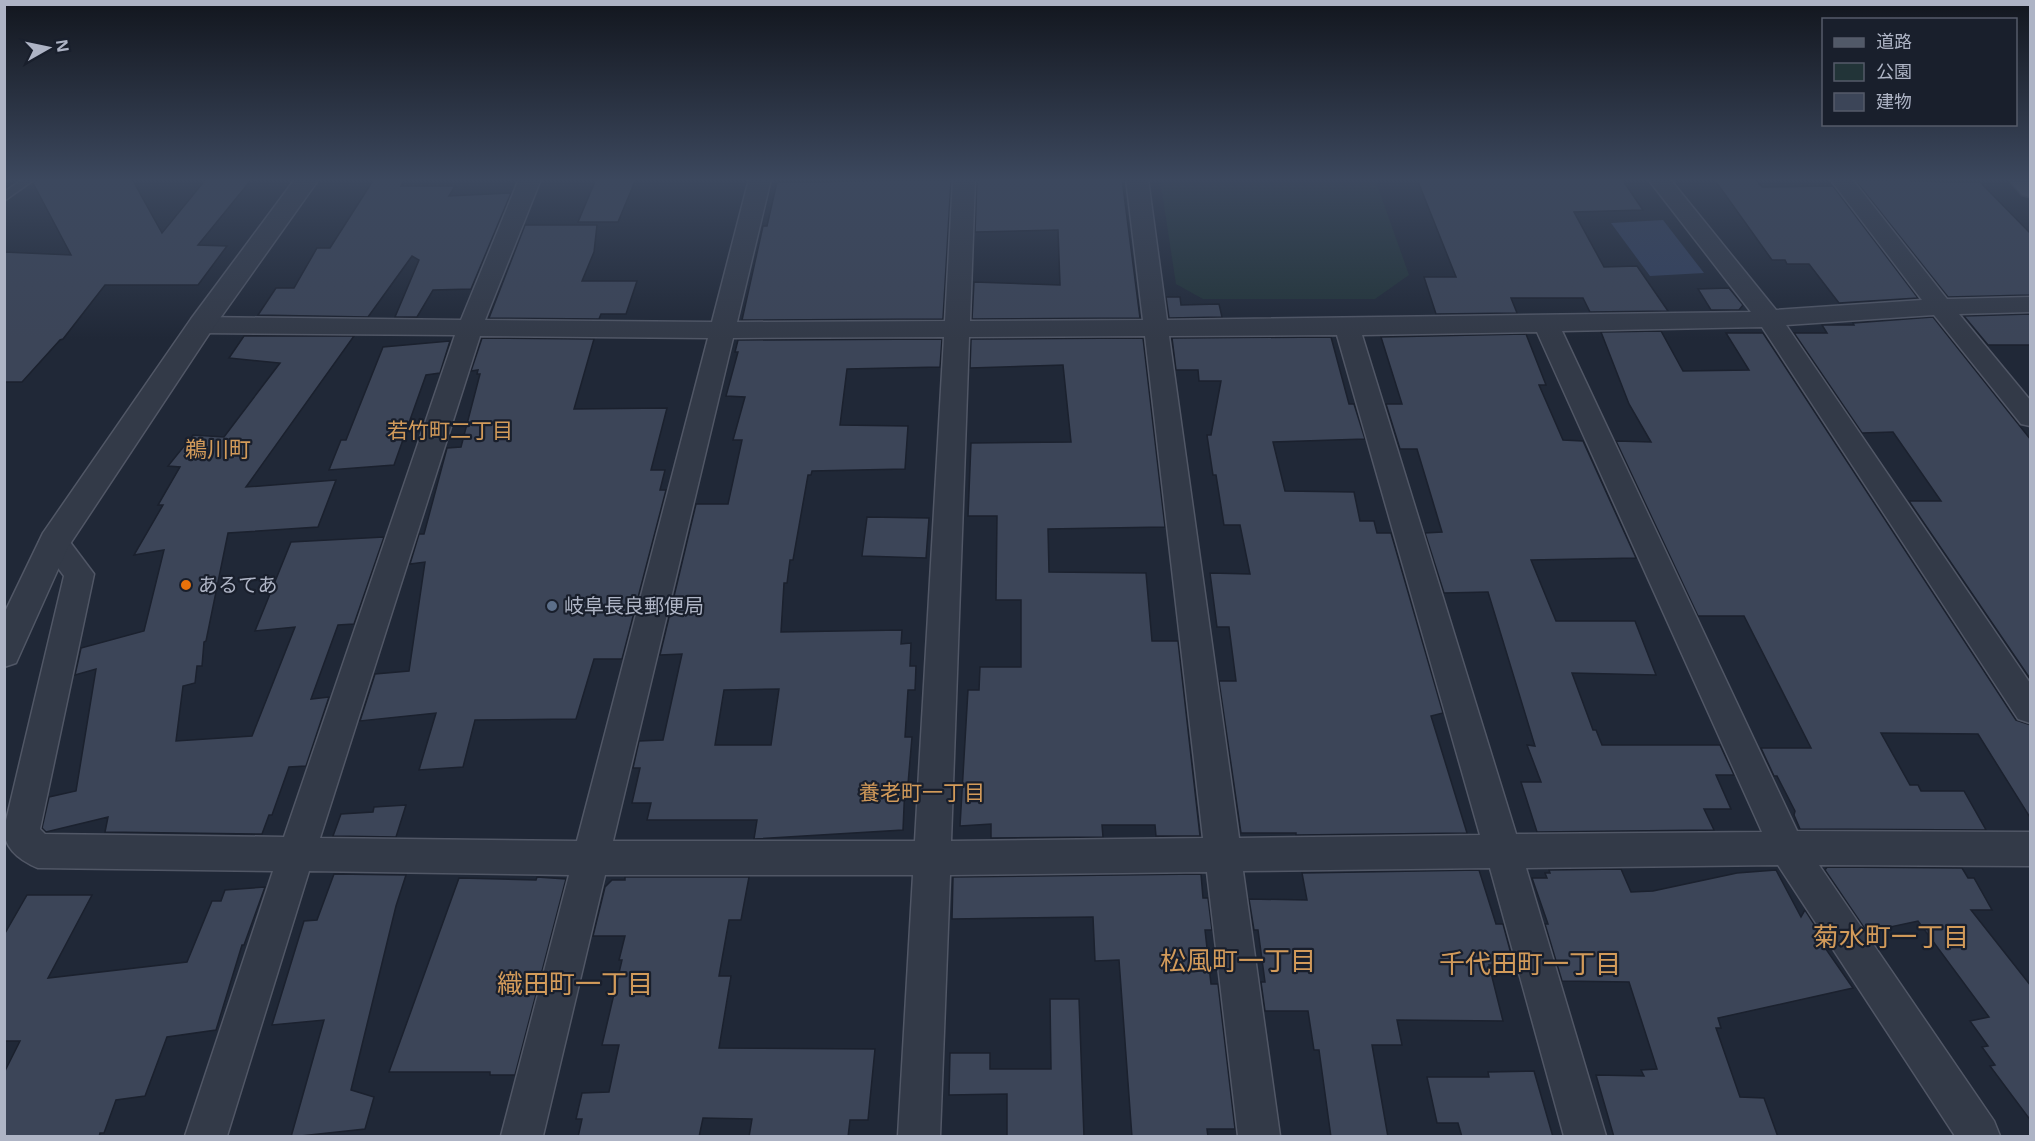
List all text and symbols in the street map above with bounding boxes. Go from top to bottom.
north arrow [18,18,78,78]
legend [1822,18,2017,126]
text: 道路 [1876,29,1912,53]
text: N [51,38,75,54]
text: 公園 [1876,59,1912,83]
text: 建物 [1876,89,1912,113]
district label: 若竹町二丁目 [387,416,513,444]
district label: 鵜川町 [185,433,251,463]
place label: あるてあ [198,571,277,598]
marker: あるてあ [179,578,193,592]
place label: 岐阜長良郵便局 [564,592,704,619]
marker: 岐阜長良郵便局 [545,599,559,613]
district label: 養老町一丁目 [859,778,985,806]
district label: 菊水町一丁目 [1813,918,1969,954]
district label: 松風町一丁目 [1160,942,1316,978]
district label: 千代田町一丁目 [1439,945,1621,981]
district label: 織田町一丁目 [497,965,653,1001]

